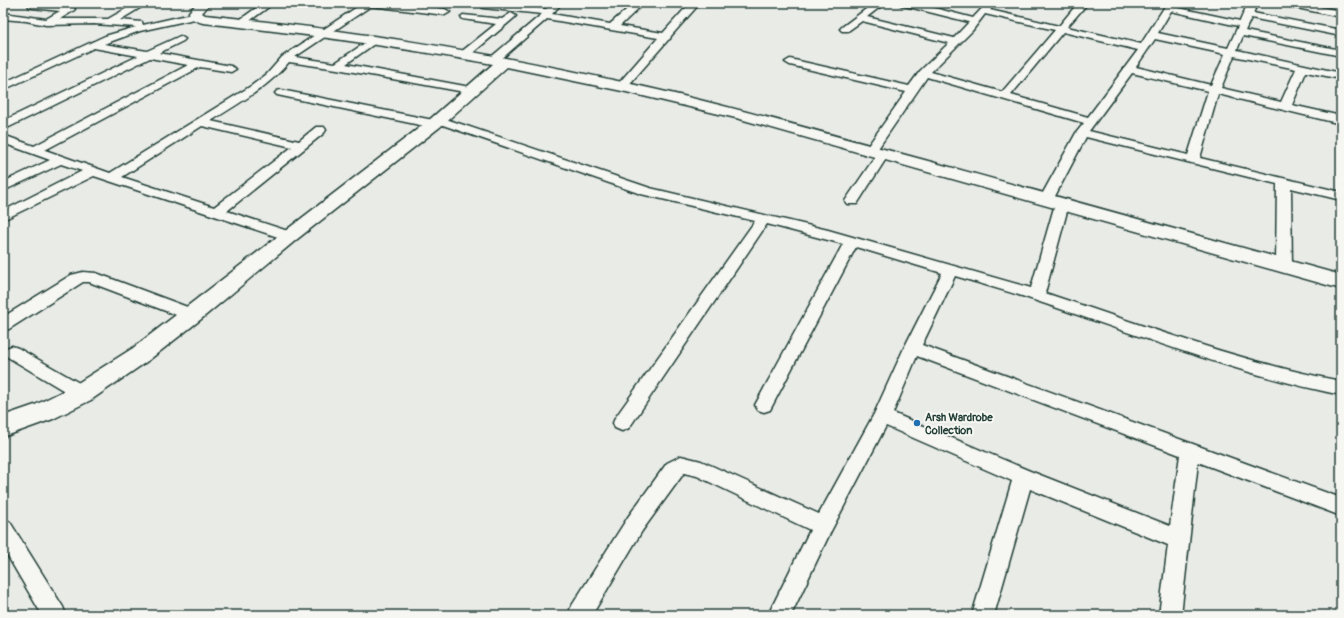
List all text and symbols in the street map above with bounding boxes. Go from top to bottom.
place label: Arsh Wardrobe Collection [925,411,993,437]
marker: Arsh Wardrobe Collection [912,418,922,428]

